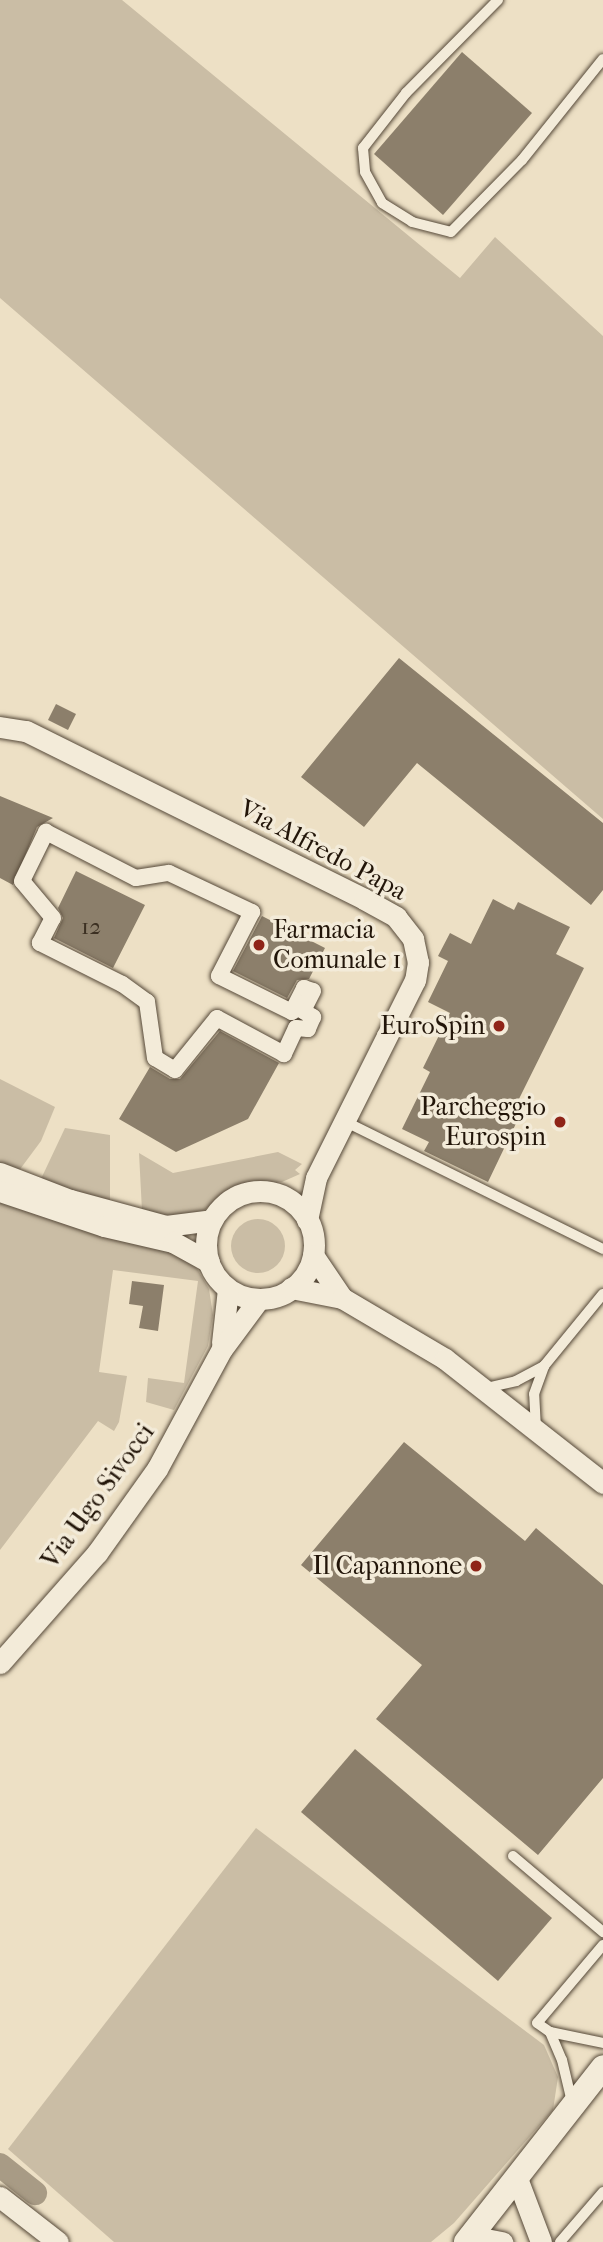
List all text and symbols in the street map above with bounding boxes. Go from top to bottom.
street label: Via Alfredo Papa [234,793,412,907]
house number: 12 [81,913,101,941]
place label: Farmacia Comunale 1 [273,914,401,976]
marker: Farmacia Comunale 1 [251,937,267,953]
place label: EuroSpin [380,1010,485,1042]
marker: EuroSpin [491,1018,507,1034]
place label: Parcheggio Eurospin [420,1091,546,1152]
marker: Parcheggio Eurospin [552,1114,568,1130]
street label: Via Ugo Sivocci [35,1417,161,1575]
place label: Il Capannone [313,1550,462,1582]
marker: Il Capannone [468,1558,484,1574]

